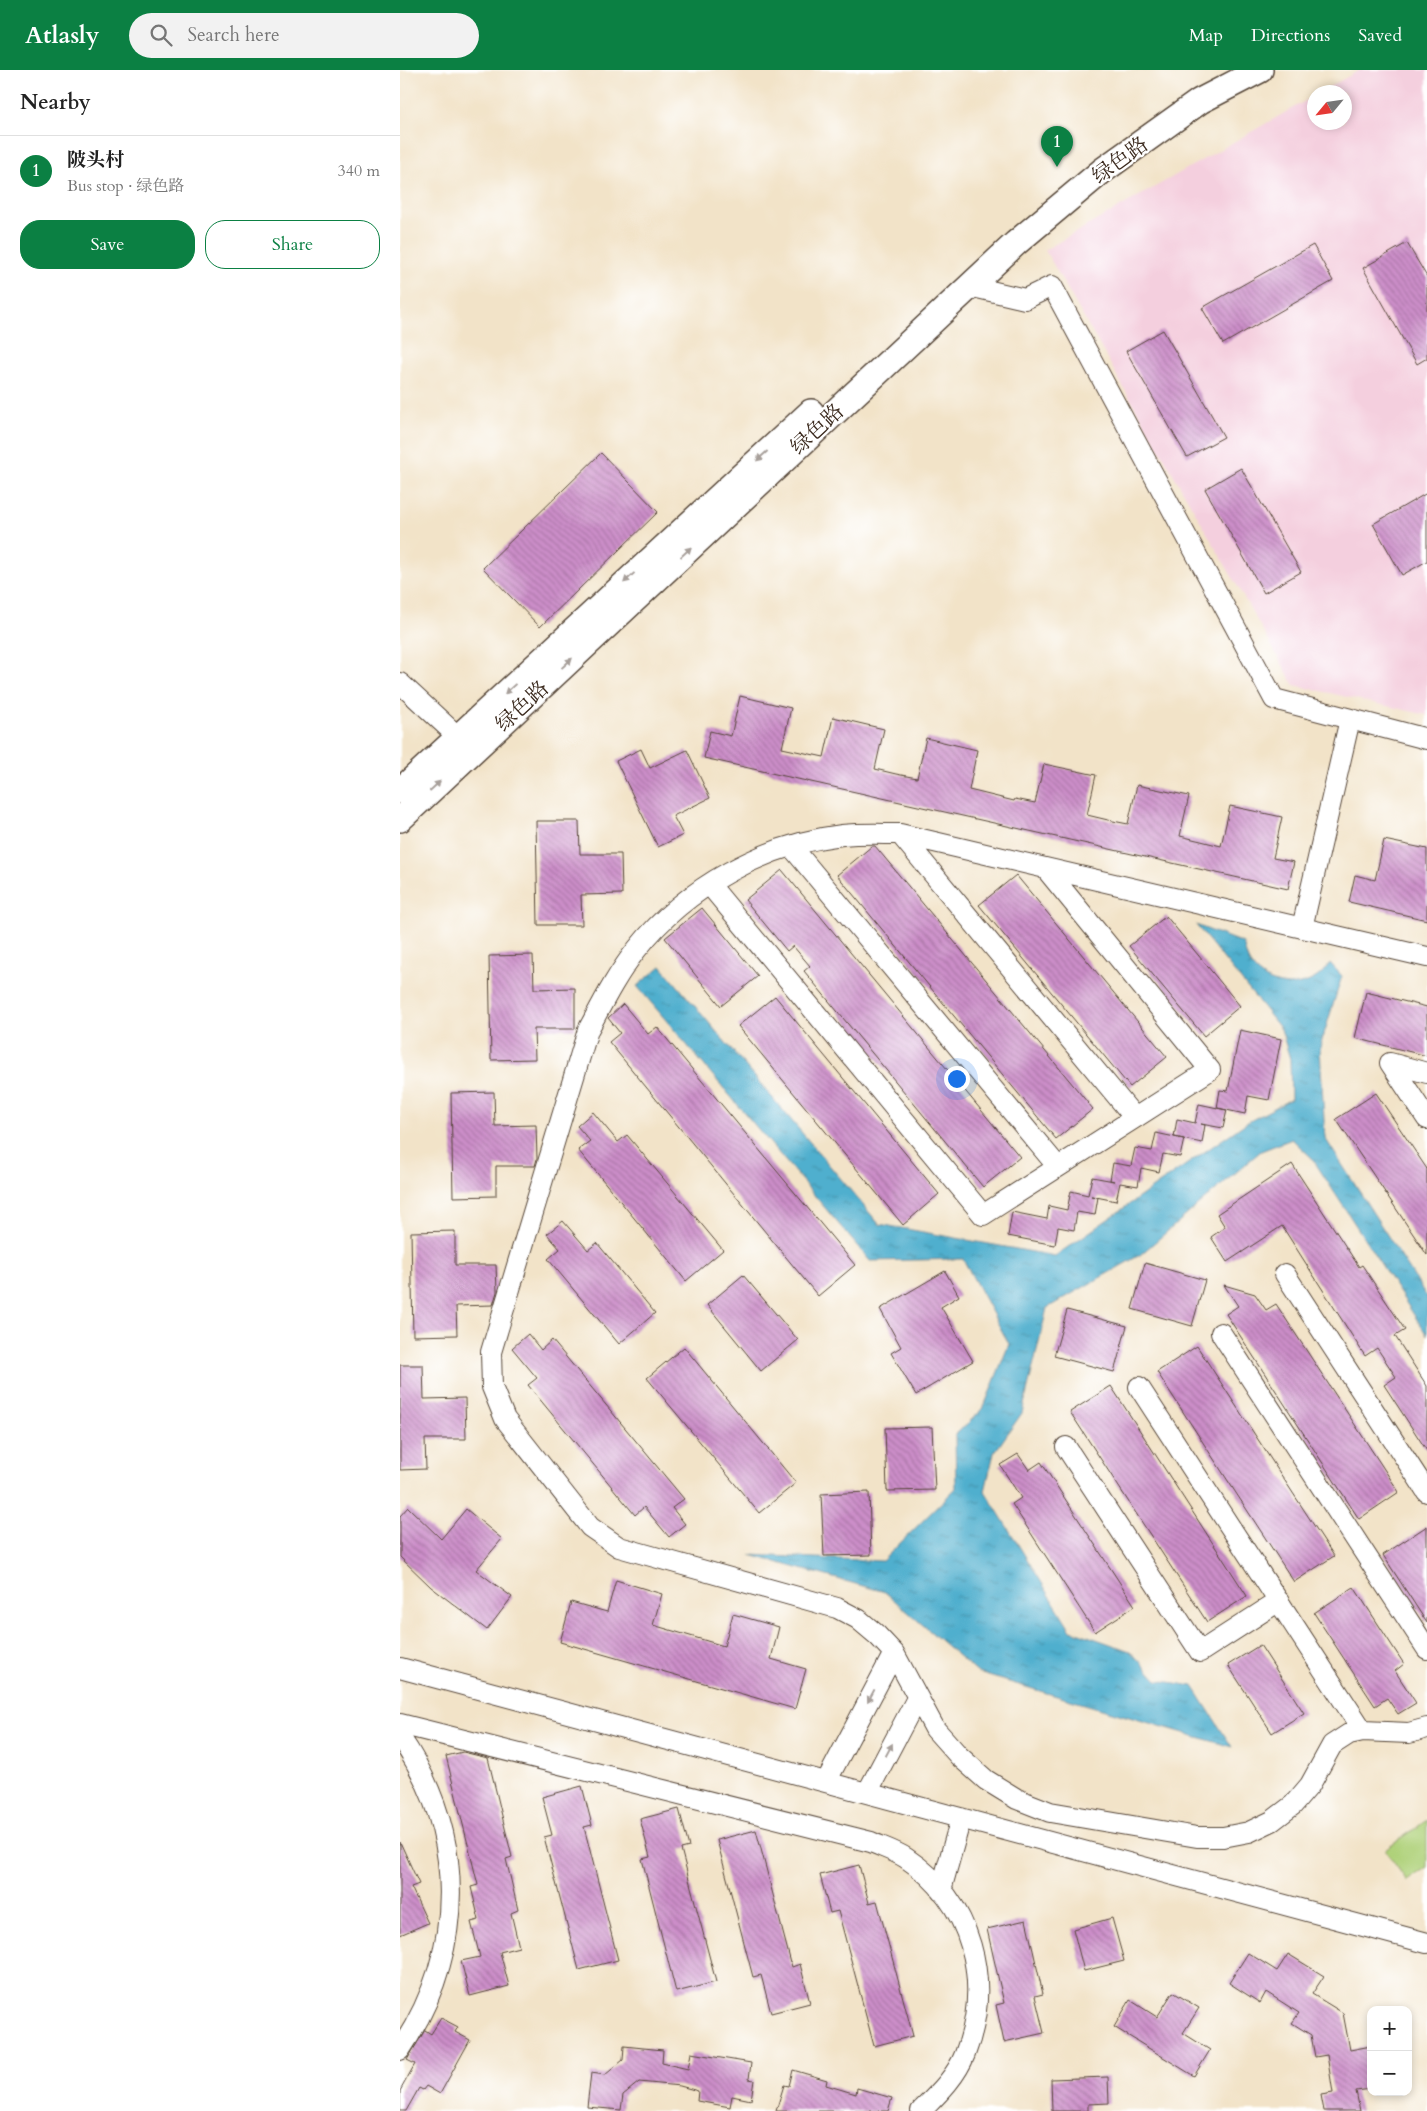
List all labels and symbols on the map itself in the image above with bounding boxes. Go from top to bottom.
north arrow [1307,85,1352,130]
pin: 1 [1041,126,1073,167]
street label: 绿色路 [1086,130,1154,191]
street label: 绿色路 [784,397,850,461]
one-way arrow [755,451,768,462]
one-way arrow [679,546,691,558]
one-way arrow [624,572,636,584]
one-way arrow [561,657,573,669]
street label: 绿色路 [489,674,555,738]
one-way arrow [505,683,517,695]
one-way arrow [429,780,441,792]
your location [944,1066,970,1092]
one-way arrow [867,1689,875,1703]
one-way arrow [885,1743,893,1757]

